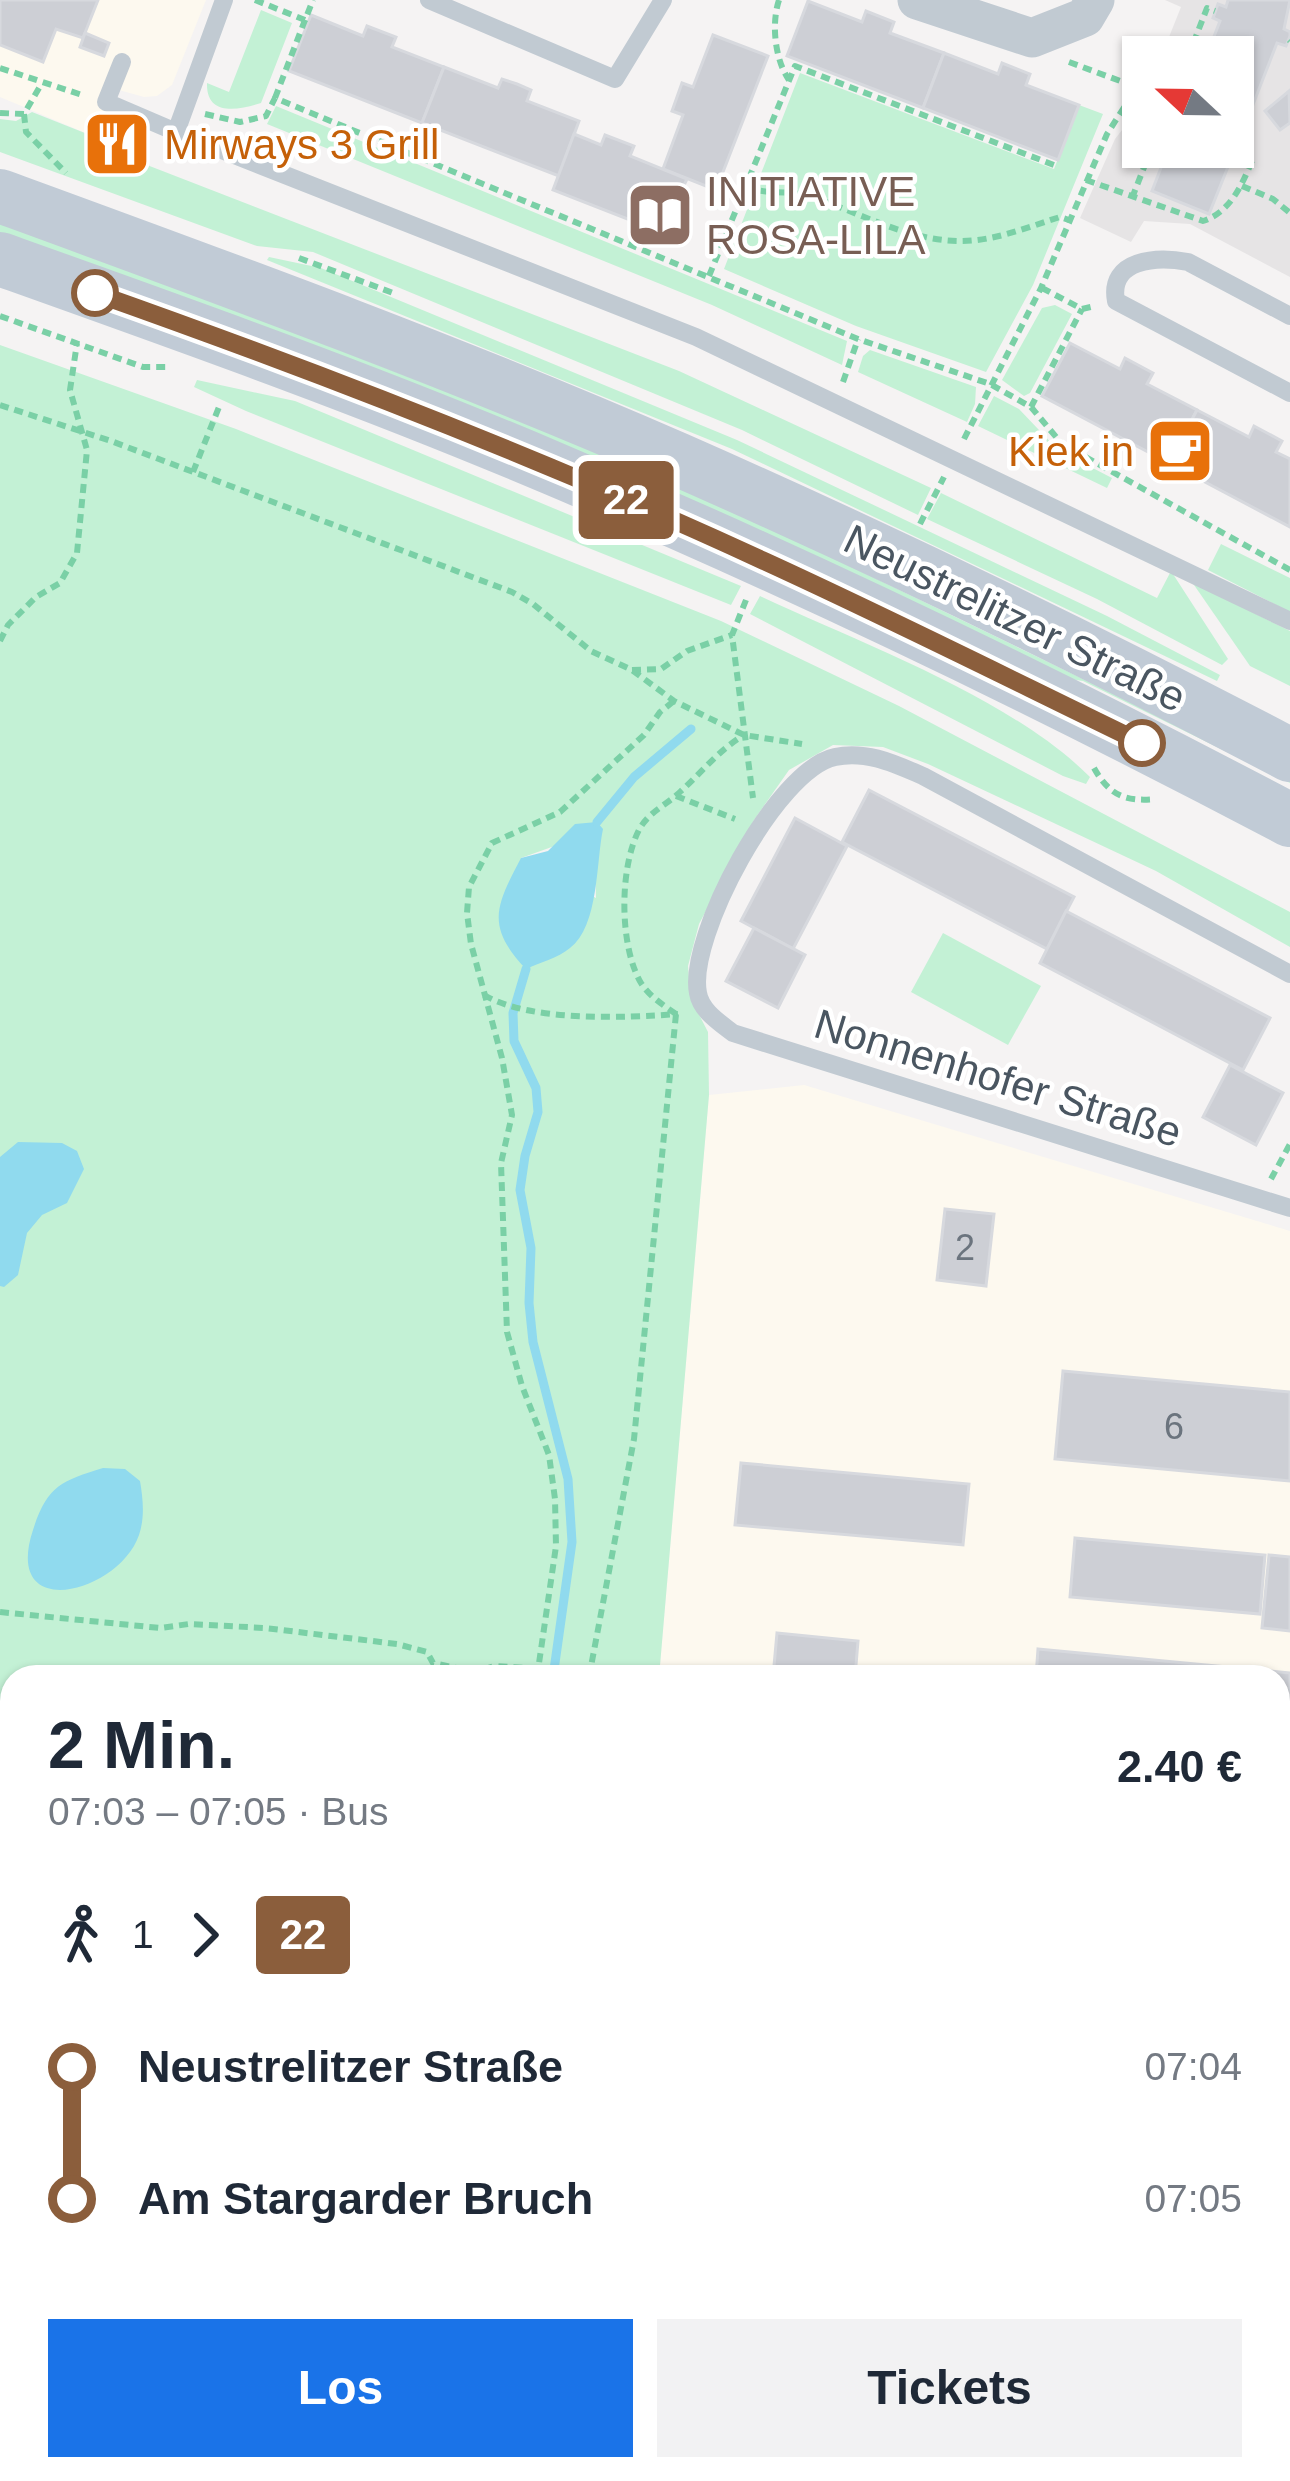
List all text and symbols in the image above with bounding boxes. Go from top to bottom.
north arrow [1122,36,1254,168]
map controls [1122,36,1254,168]
restaurant icon: Mirways 3 Grill [82,109,152,179]
place label: Mirways 3 Grill [164,121,439,168]
place label: INITIATIVE ROSA-LILA [706,168,925,263]
library icon: INITIATIVE ROSA-LILA [625,180,695,250]
unlabelled marker [73,271,117,315]
cafe icon: Kiek in [1145,416,1215,486]
place label: Kiek in [1008,428,1134,475]
line badge: 22 [572,461,680,539]
text: 22 [603,476,649,523]
street label: Neustrelitzer Straße [837,515,1193,721]
unlabelled marker [1120,721,1164,765]
street label: Nonnenhofer Straße [809,1000,1187,1156]
house number: 2 [955,1227,975,1268]
house number: 6 [1164,1406,1184,1447]
text: 2 Min. [48,1708,235,1782]
text: 2.40 € [1117,1741,1242,1792]
text: 07:03 – 07:05 · Bus [48,1790,388,1833]
icon: walk [48,1902,114,1968]
icon: forward [172,1902,238,1968]
text: 22 [280,1911,326,1958]
text: 1 [132,1913,154,1956]
text: Neustrelitzer Straße [138,2041,563,2092]
text: 07:04 [1144,2045,1242,2088]
text: Am Stargarder Bruch [138,2173,593,2224]
text: 07:05 [1144,2177,1242,2220]
button: Los [48,2319,633,2457]
button: Tickets [657,2319,1242,2457]

